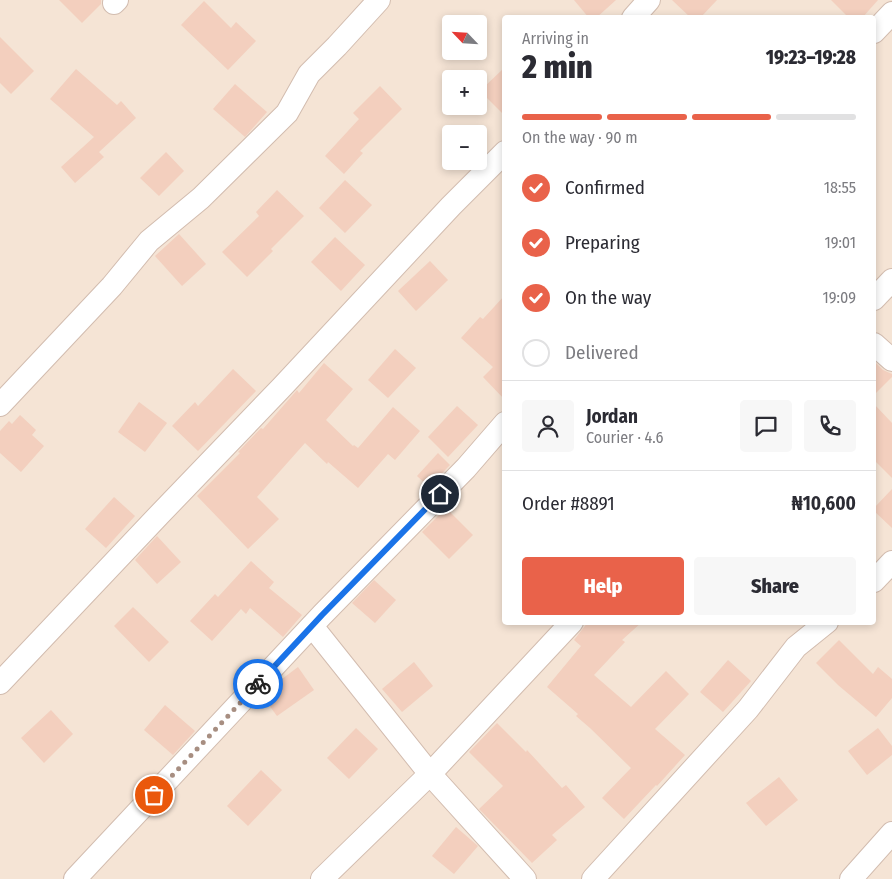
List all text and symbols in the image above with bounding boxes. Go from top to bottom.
north arrow [442,15,488,60]
map controls [442,15,487,170]
text: Arriving in [522,29,589,48]
text: 19:23–19:28 [766,46,856,69]
text: 2 min [522,48,593,86]
button: + [442,70,487,115]
button: − [442,125,487,170]
text: On the way · 90 m [522,128,638,147]
icon: check [522,174,550,202]
text: Confirmed [565,176,645,199]
text: 18:55 [824,178,856,197]
icon: check [522,229,550,257]
text: Preparing [565,231,640,254]
text: 19:01 [824,233,856,252]
icon: check [522,284,550,312]
text: On the way [565,286,651,309]
text: 19:09 [823,288,856,307]
text: Delivered [565,341,639,364]
button: person [522,400,574,452]
button: chat [740,400,792,452]
button: phone [804,400,856,452]
text: Jordan [586,405,638,428]
text: Courier · 4.6 [586,428,664,447]
pin [419,473,461,515]
icon: home [426,480,454,508]
text: Order #8891 [522,492,615,515]
text: ₦10,600 [792,492,856,515]
button: Help [522,557,684,615]
button: Share [694,557,856,615]
courier [233,659,283,709]
icon: bike [244,670,272,698]
pin [133,774,175,816]
icon: bag [140,781,168,809]

